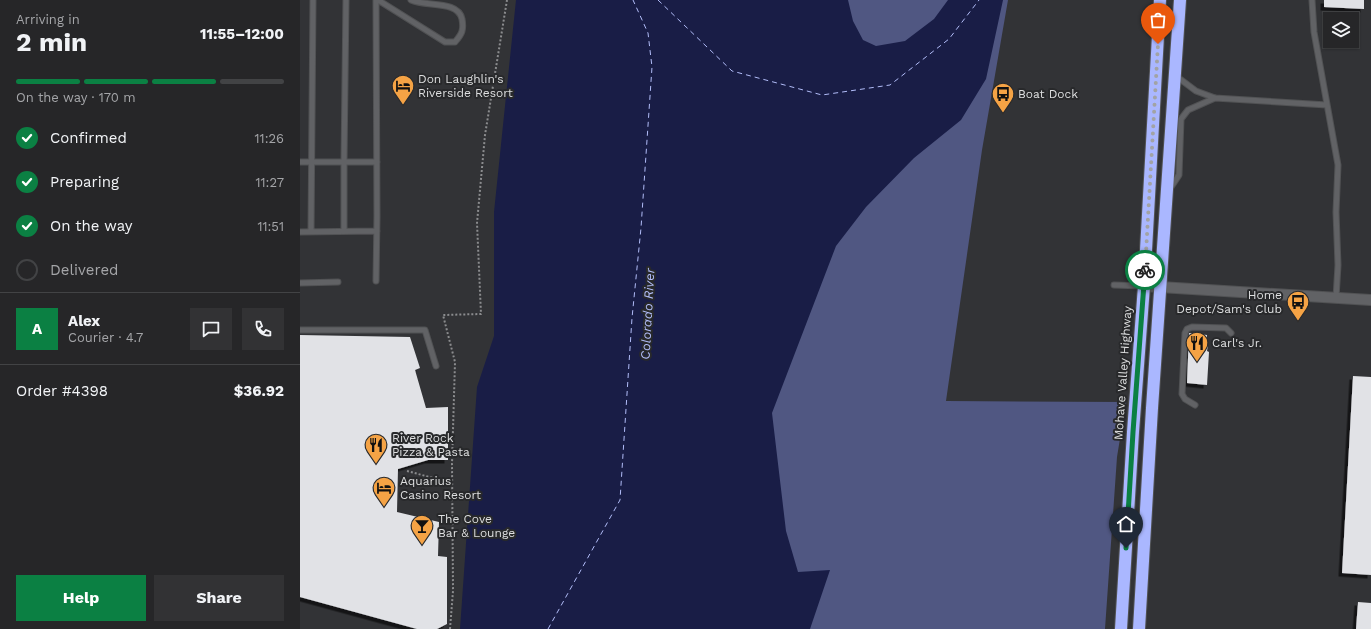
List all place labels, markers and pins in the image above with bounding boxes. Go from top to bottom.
pin [1141,3,1175,44]
place label: Don Laughlin's Riverside Resort [418,72,513,100]
hotel icon: Don Laughlin's Riverside Resort [390,73,416,106]
bus stop icon: Boat Dock [990,81,1016,114]
place label: Boat Dock [1018,87,1078,101]
place label: Home Depot/Sam's Club [1176,288,1282,316]
bus stop icon: Home Depot/Sam's Club [1285,289,1311,322]
restaurant icon: Carl's Jr. [1184,330,1210,363]
place label: Carl's Jr. [1212,336,1262,350]
place label: River Rock Pizza & Pasta [392,431,470,459]
restaurant icon: River Rock Pizza & Pasta [363,432,389,465]
place label: Aquarius Casino Resort [400,474,481,502]
hotel icon: Aquarius Casino Resort [371,475,397,508]
pin [1109,507,1143,548]
place label: The Cove Bar & Lounge [438,512,515,540]
bar icon: The Cove Bar & Lounge [409,513,435,546]

